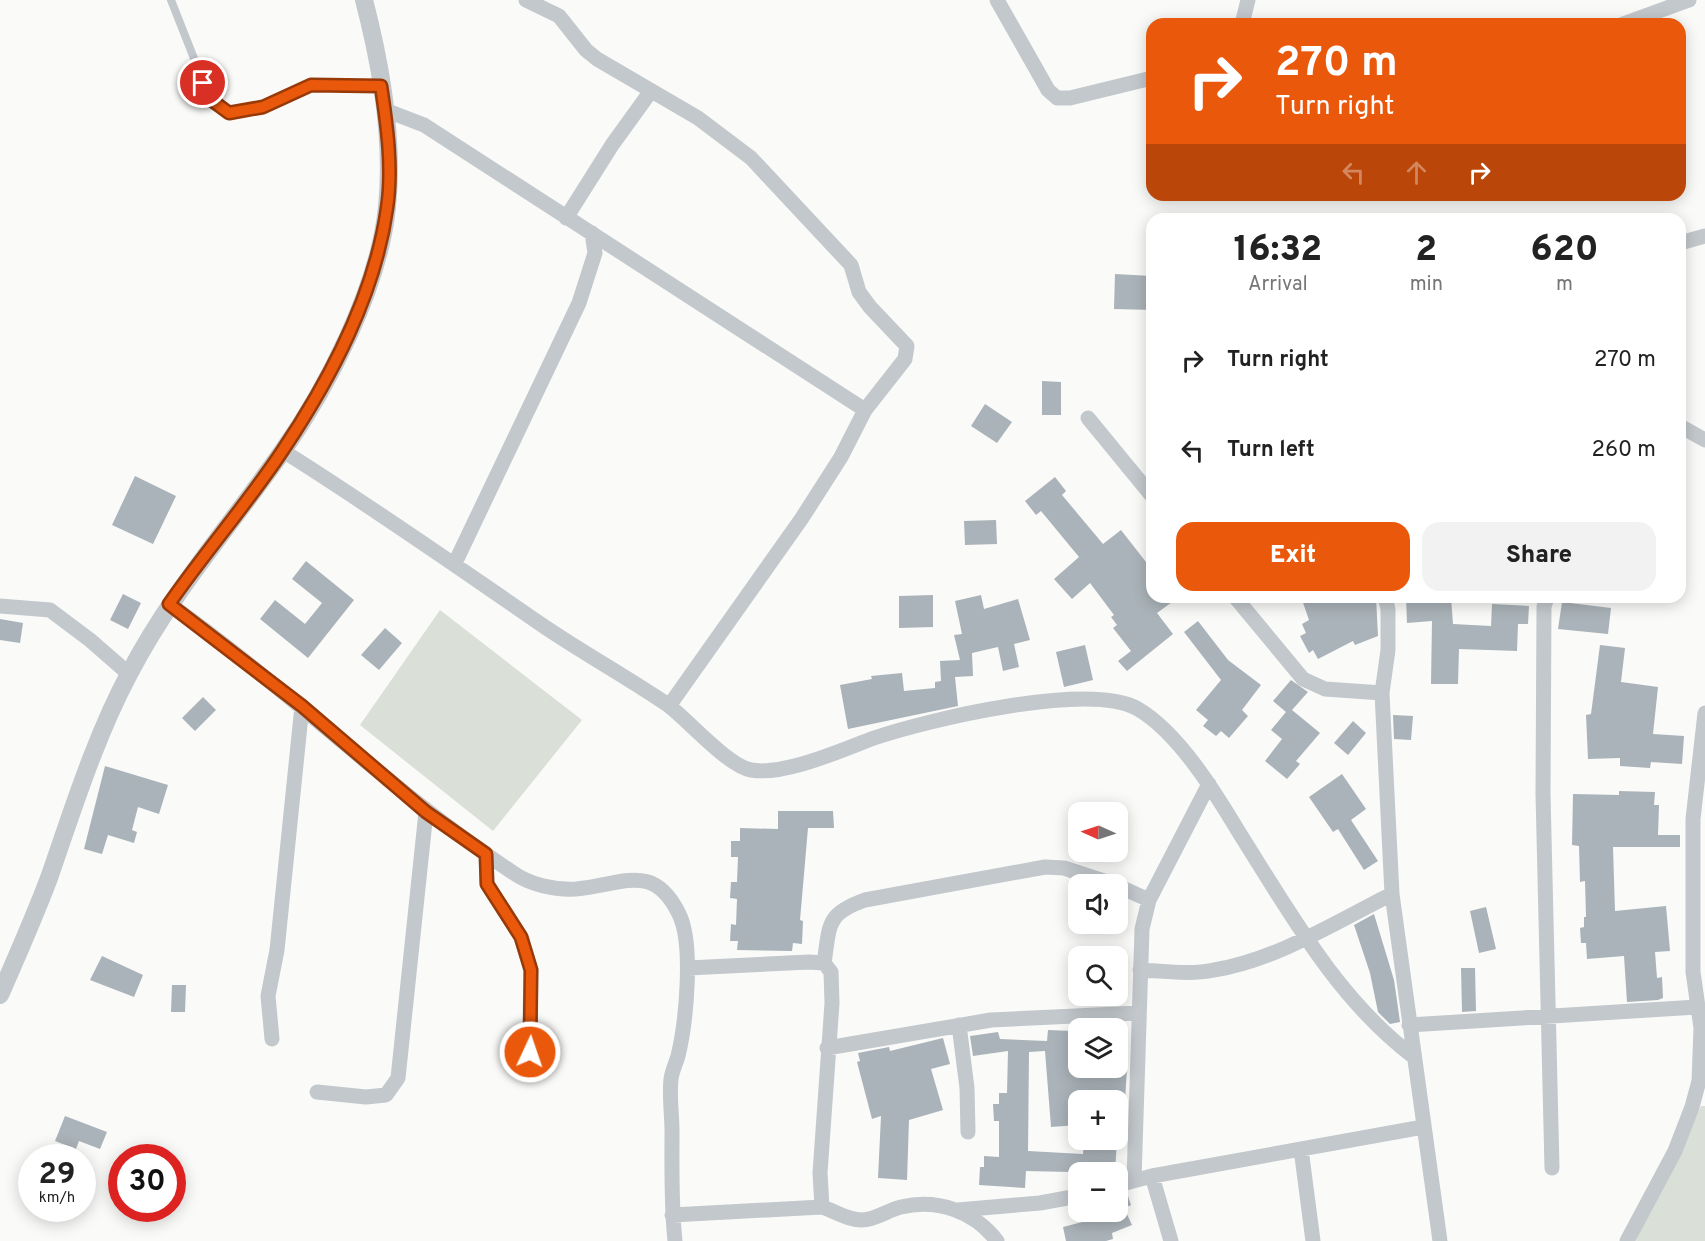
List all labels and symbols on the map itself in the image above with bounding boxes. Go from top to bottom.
pin [177,57,228,108]
north arrow [1068,802,1128,862]
position arrow [498,1020,562,1084]
speed limit sign: 30 [108,1144,186,1222]

